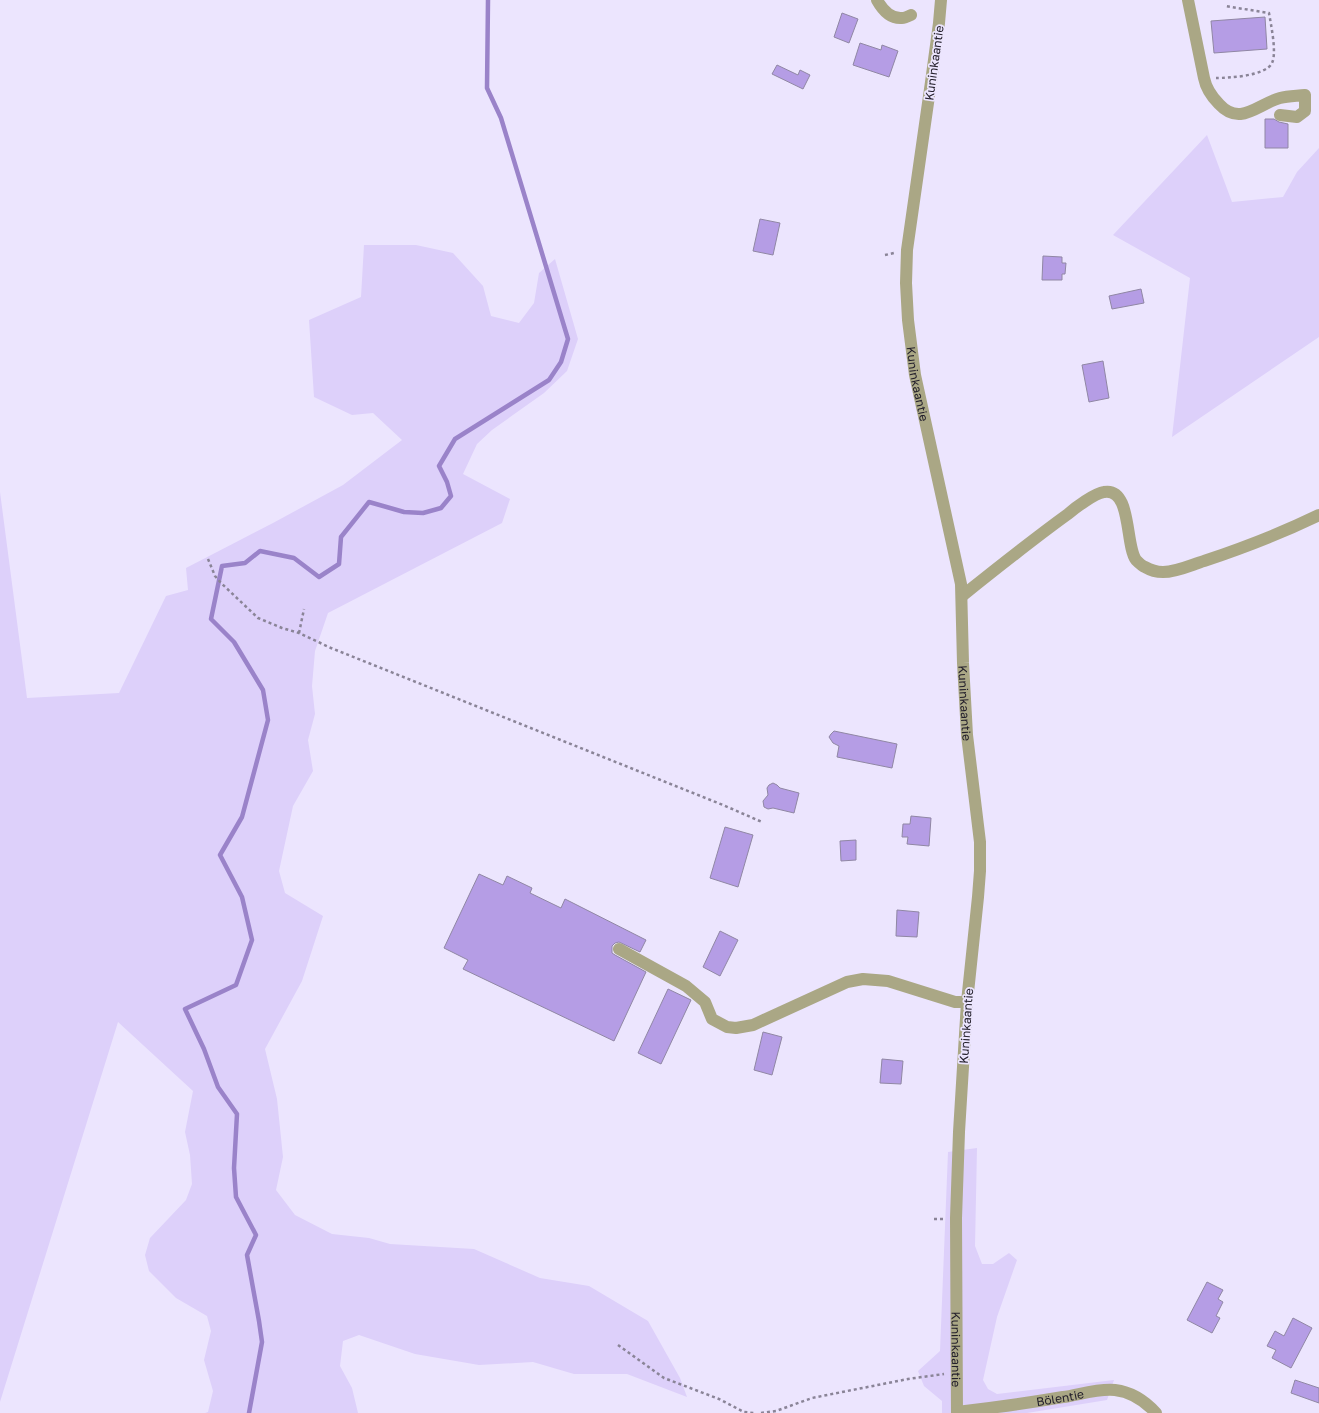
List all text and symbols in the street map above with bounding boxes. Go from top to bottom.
street label: Kuninkaantie [921,24,947,102]
street label: Kuninkaantie [904,346,932,423]
street label: Kuninkaantie [956,665,975,742]
street label: Kuninkaantie [956,988,976,1064]
street label: Kuninkaantie [949,1311,964,1387]
street label: Bölentie [1035,1386,1085,1409]

